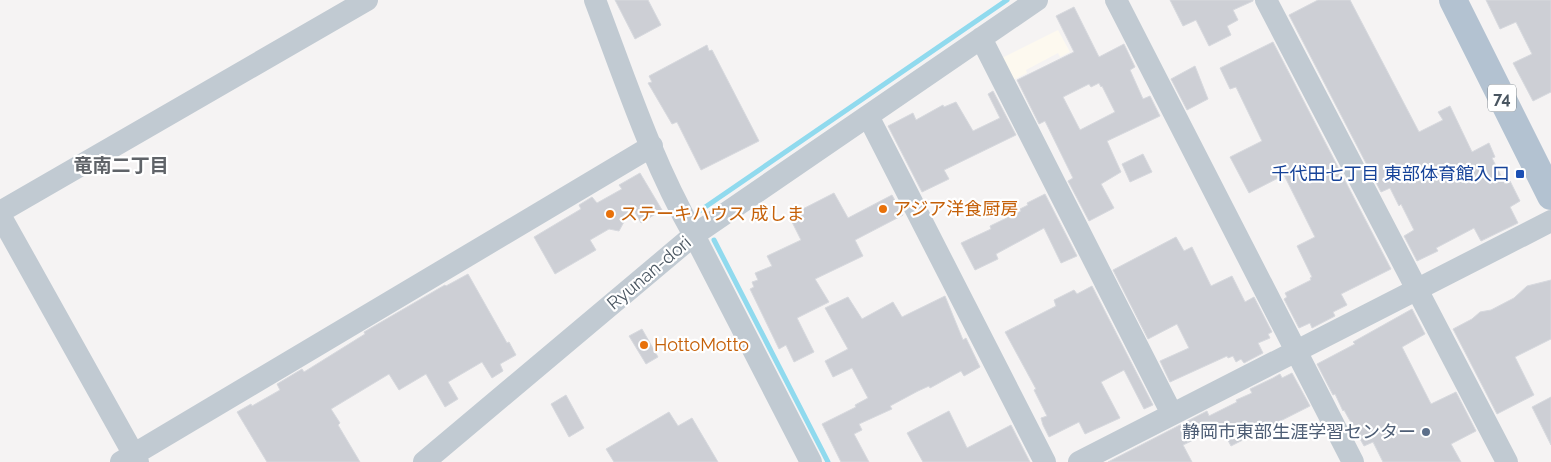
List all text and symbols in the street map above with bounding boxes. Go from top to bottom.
road number: 74 [1488,85,1516,112]
district label: 竜南二丁目 [73,154,169,176]
place label: 千代田七丁目 東部体育館入口 [1271,163,1510,184]
marker: 千代田七丁目 東部体育館入口 [1514,168,1526,180]
place label: アジア洋食厨房 [893,198,1018,219]
place label: ステーキハウス 成しま [620,203,805,224]
marker: アジア洋食厨房 [877,203,889,215]
marker: ステーキハウス 成しま [604,208,616,220]
street label: Ryunan-dori [603,232,695,314]
place label: HottoMotto [654,334,749,355]
marker: HottoMotto [638,339,650,351]
place label: 静岡市東部生涯学習センター [1182,421,1416,442]
marker: 静岡市東部生涯学習センター [1420,426,1432,438]

